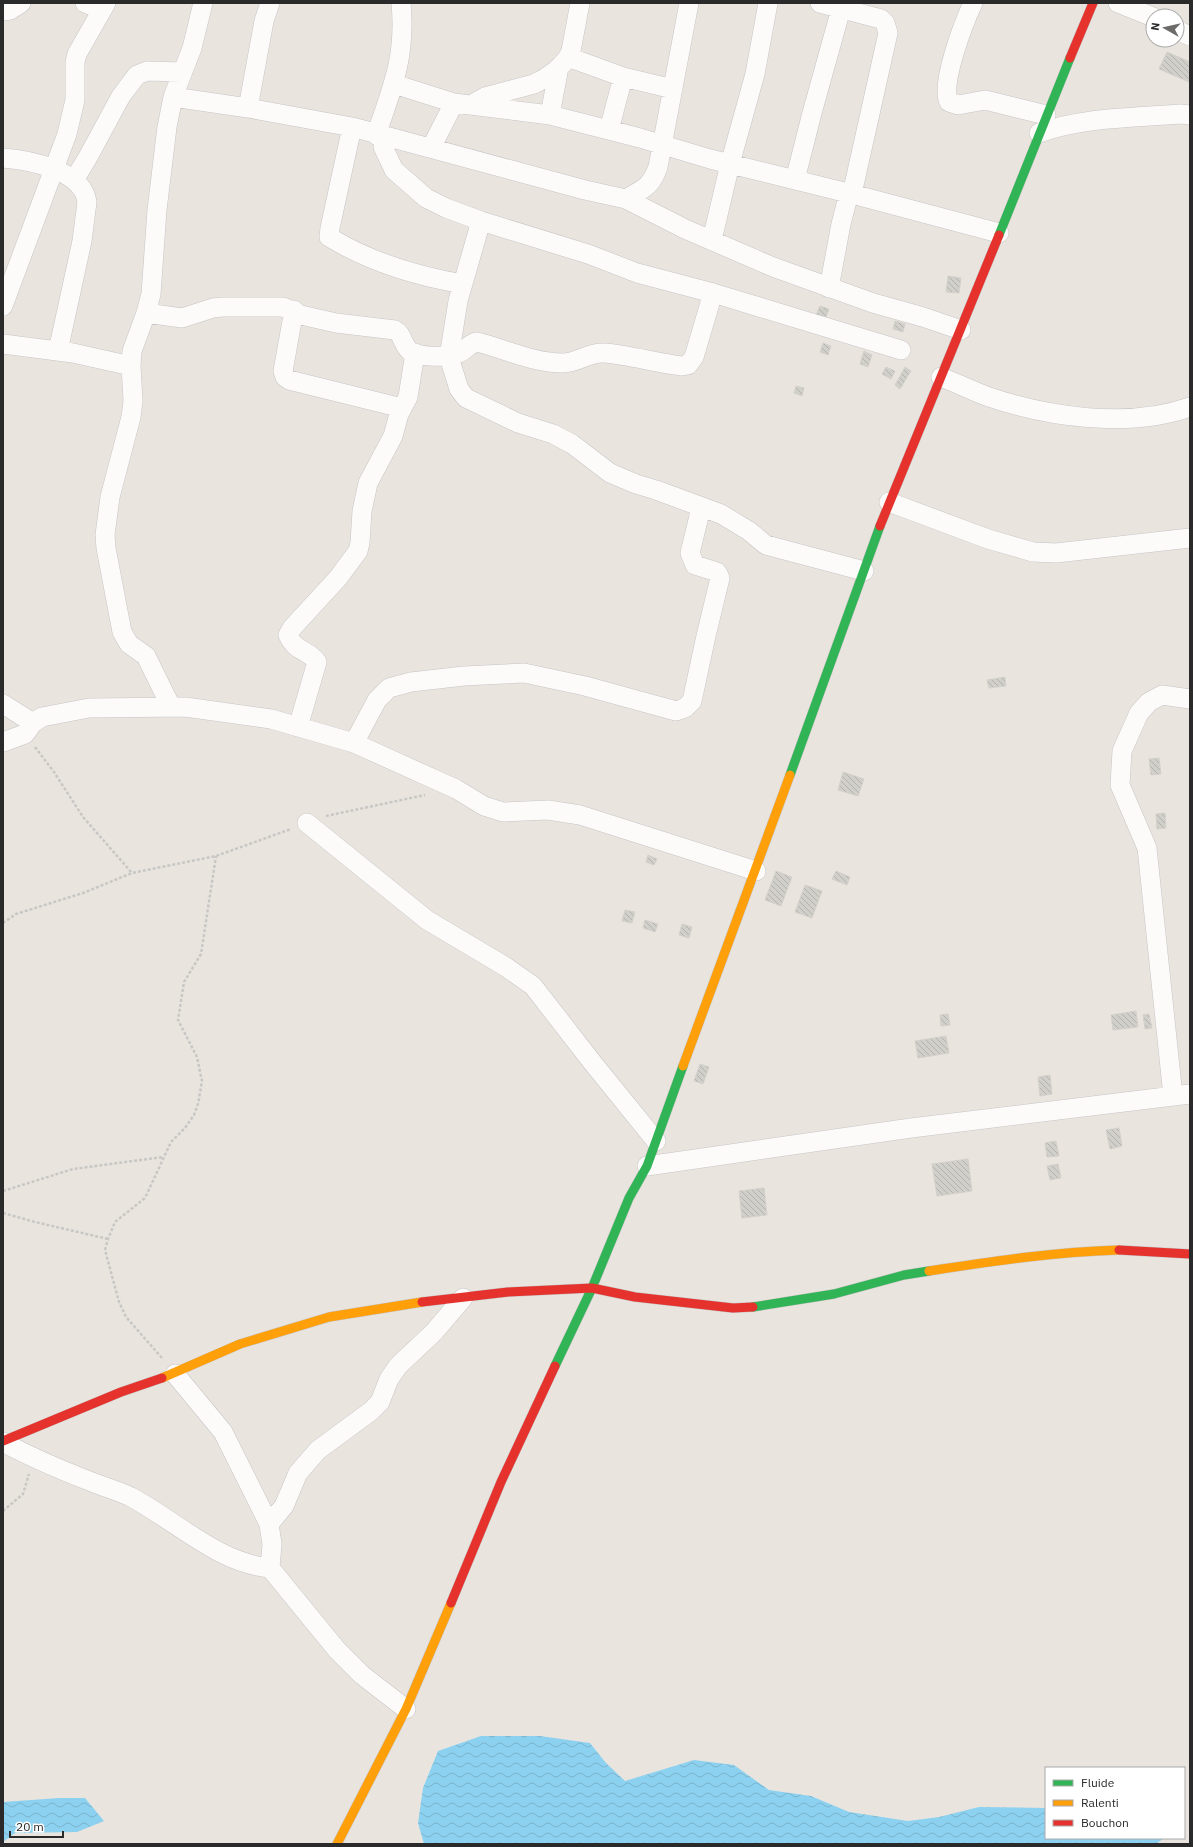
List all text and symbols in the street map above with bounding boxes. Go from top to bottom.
north arrow [1145,8,1185,48]
text: N [1148,22,1163,32]
legend [1045,1767,1185,1839]
text: Fluide [1081,1775,1115,1790]
text: Ralenti [1081,1795,1119,1810]
scale bar [10,1813,63,1839]
text: Bouchon [1081,1815,1129,1830]
text: 20 m [16,1819,44,1834]

